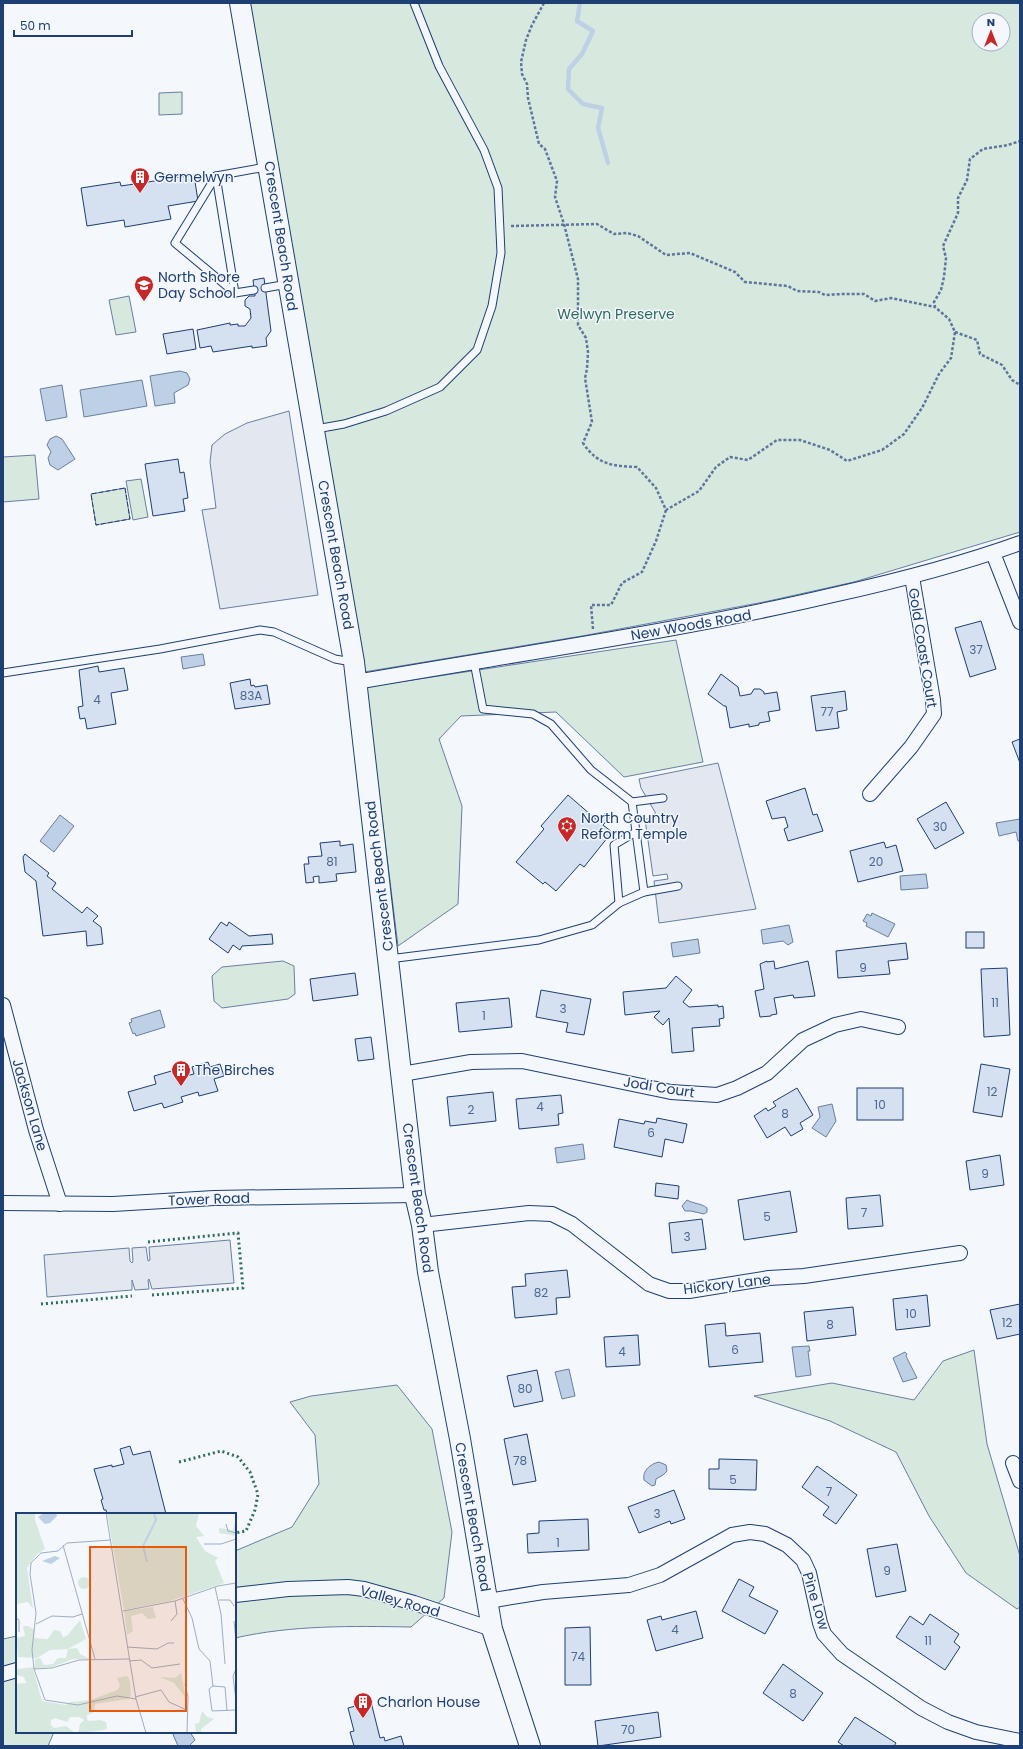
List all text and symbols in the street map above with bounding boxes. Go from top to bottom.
scale bar [14,12,132,38]
north arrow [971,12,1011,52]
text: N [987,14,995,30]
text: 50 m [20,17,51,34]
street label: Crescent Beach Road [259,160,303,312]
building icon: Germelwyn [129,166,151,194]
place label: Germelwyn [154,167,234,187]
place label: North Shore Day School [158,267,240,303]
school or university icon: North Shore Day School [133,274,155,302]
park label: Welwyn Preserve [557,304,675,324]
street label: Crescent Beach Road [313,479,359,631]
street label: Gold Coast Court [904,587,942,709]
street label: New Woods Road [629,605,753,645]
house number: 37 [969,641,983,658]
house number: 83A [240,687,262,704]
house number: 4 [93,691,101,708]
house number: 77 [820,703,834,720]
street label: Crescent Beach Road [360,800,398,952]
place label: North Country Reform Temple [581,808,688,844]
synagogue icon: North Country Reform Temple [556,815,578,843]
house number: 30 [933,818,947,835]
house number: 81 [326,853,338,870]
house number: 20 [869,853,883,870]
house number: 9 [859,959,867,976]
house number: 11 [991,994,999,1011]
house number: 3 [559,1000,567,1017]
house number: 1 [482,1007,486,1024]
street label: Jackson Lane [7,1057,53,1154]
building icon: The Birches [170,1059,192,1087]
place label: The Birches [195,1060,275,1080]
street label: Jodi Court [622,1071,696,1103]
house number: 12 [987,1083,997,1100]
house number: 10 [874,1096,886,1113]
house number: 4 [536,1098,544,1115]
house number: 2 [468,1101,475,1118]
house number: 8 [781,1105,789,1122]
street label: Crescent Beach Road [398,1122,438,1274]
house number: 6 [647,1124,655,1141]
house number: 9 [981,1165,989,1182]
street label: Tower Road [168,1188,250,1210]
house number: 7 [861,1204,868,1221]
house number: 5 [763,1208,771,1225]
house number: 3 [683,1228,691,1245]
street label: Hickory Lane [682,1269,772,1299]
house number: 82 [534,1284,548,1301]
house number: 10 [905,1305,917,1322]
house number: 12 [1002,1314,1012,1331]
house number: 8 [826,1316,834,1333]
house number: 6 [731,1341,739,1358]
house number: 4 [618,1343,626,1360]
house number: 80 [517,1380,533,1397]
street label: Crescent Beach Road [450,1441,496,1593]
house number: 78 [513,1452,527,1469]
house number: 5 [729,1471,737,1488]
house number: 7 [826,1483,833,1500]
house number: 3 [653,1505,661,1522]
inset map [16,1513,236,1733]
house number: 1 [556,1534,560,1551]
house number: 9 [883,1562,891,1579]
street label: Pine Low [798,1570,834,1633]
street label: Valley Road [358,1580,442,1622]
house number: 4 [671,1621,679,1638]
house number: 11 [924,1632,932,1649]
house number: 74 [571,1648,585,1665]
house number: 8 [789,1685,797,1702]
building icon: Charlon House [352,1691,374,1719]
place label: Charlon House [377,1692,480,1712]
house number: 70 [621,1721,635,1738]

